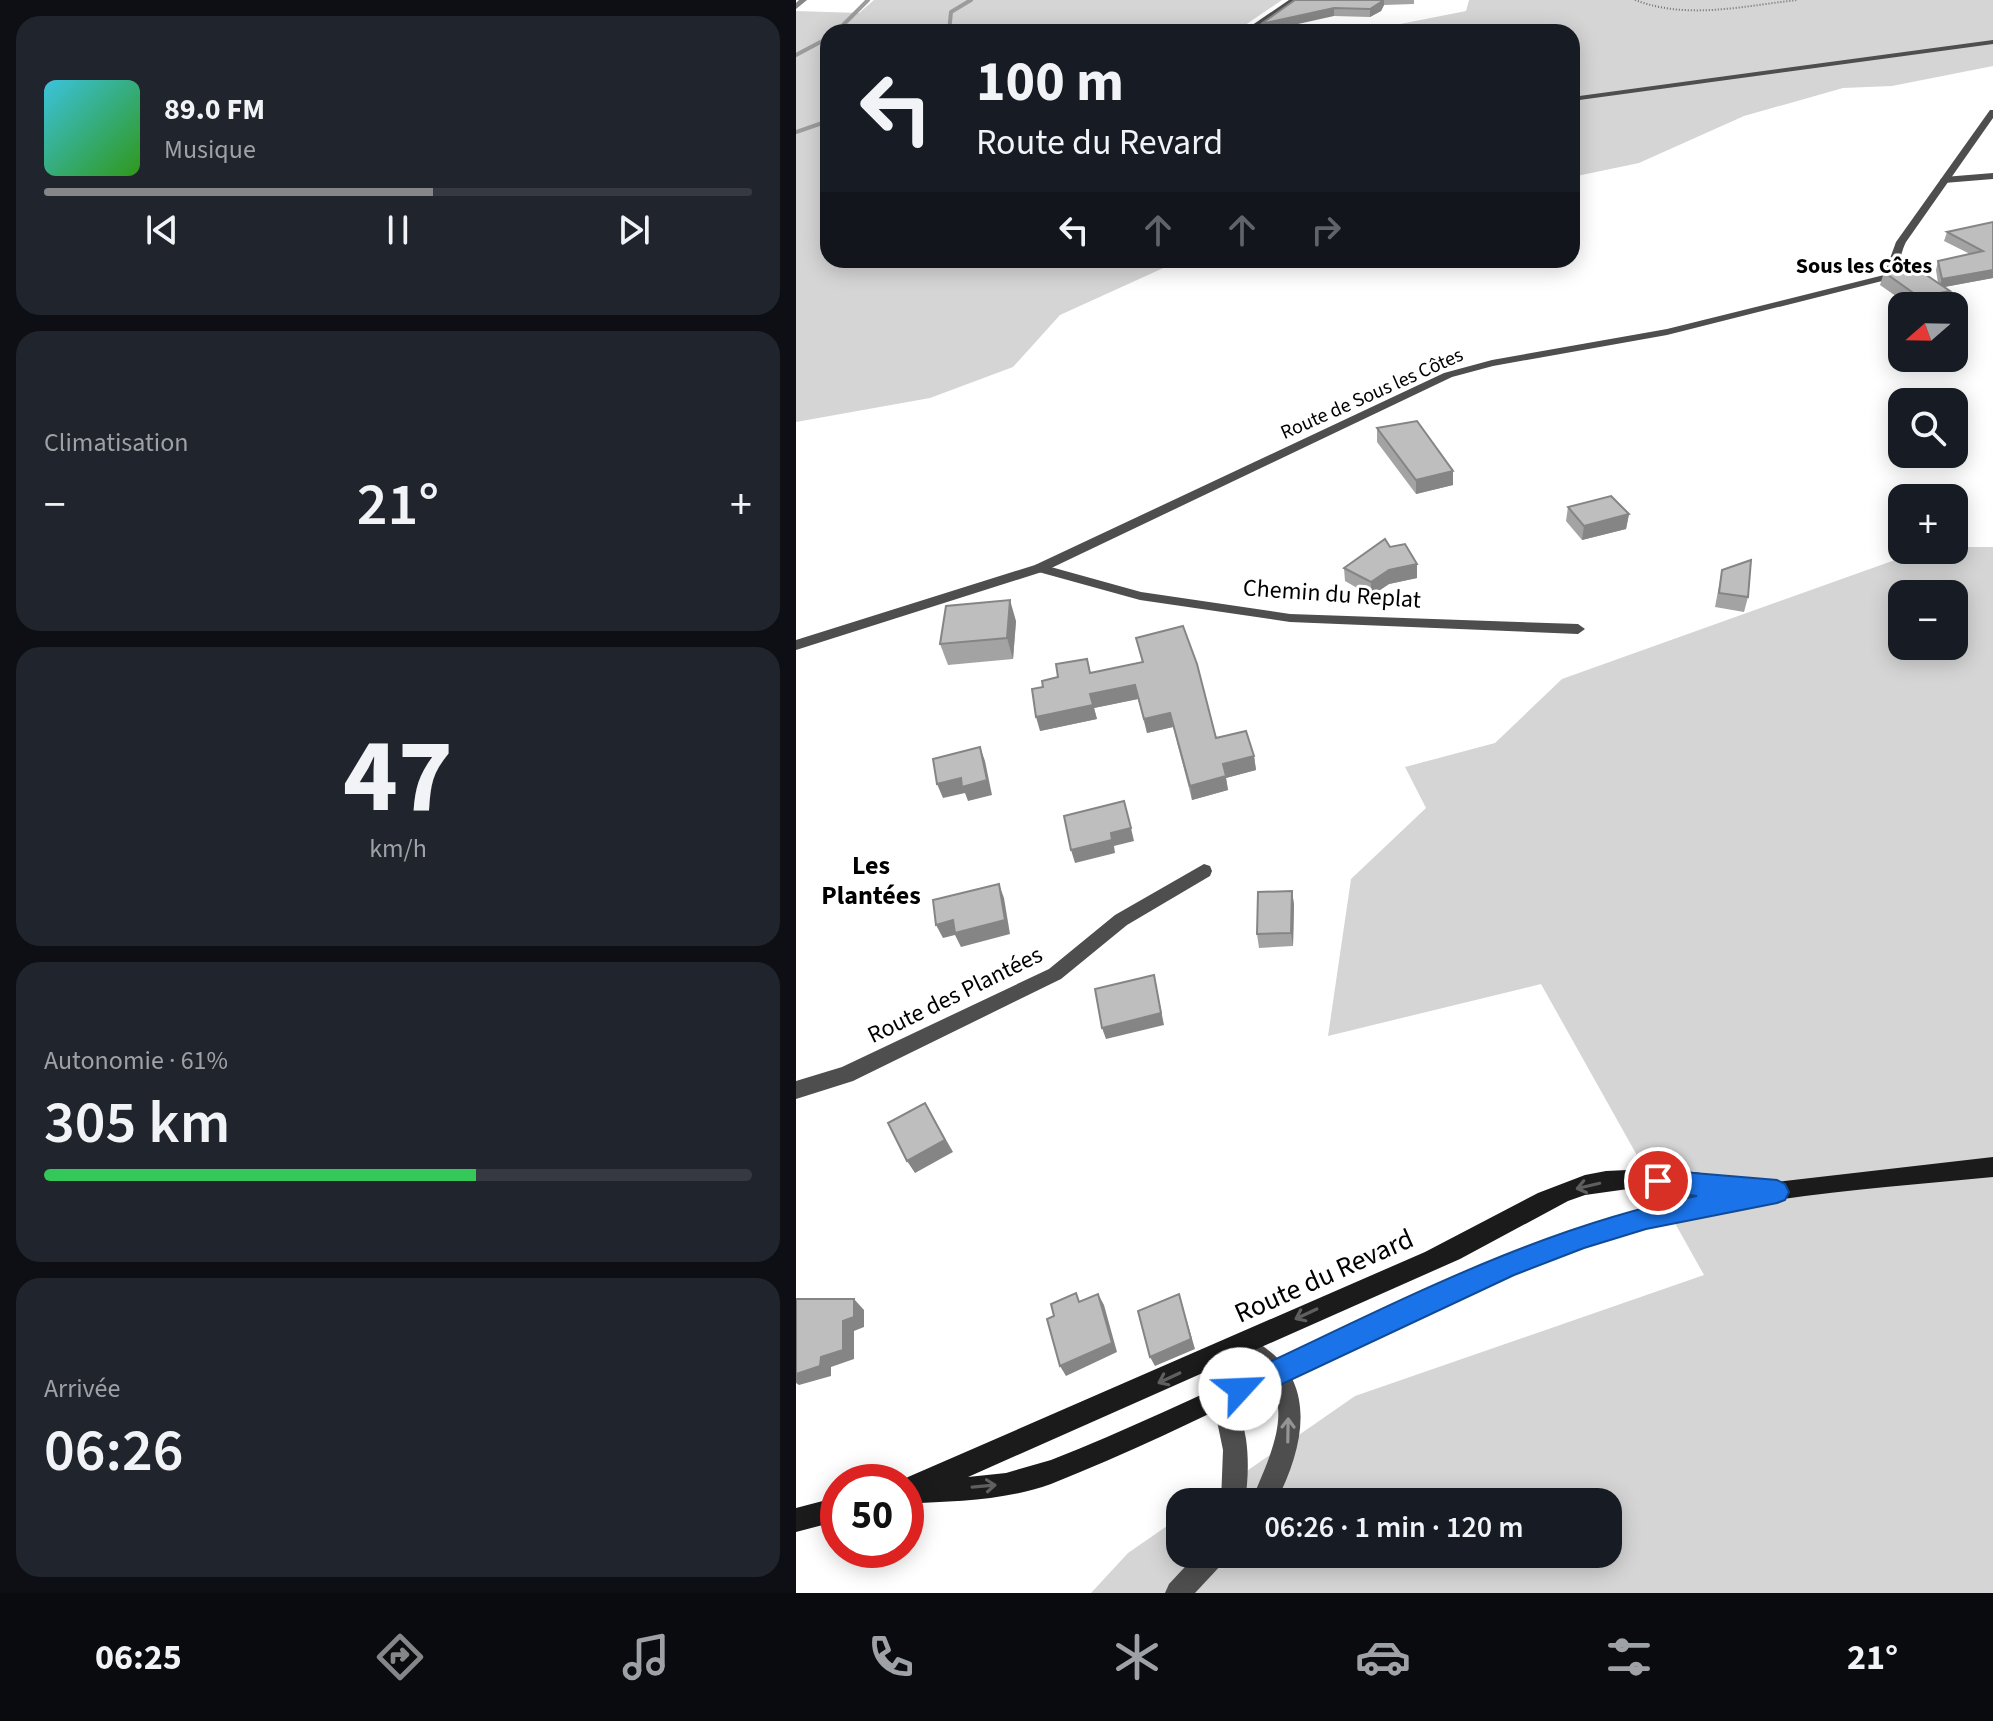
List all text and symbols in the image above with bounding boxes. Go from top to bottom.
text: 100 m [976,43,1124,122]
icon: left [844,56,948,160]
text: 89.0 FM [164,88,265,131]
text: Route du Revard [976,117,1223,168]
text: Musique [164,131,256,168]
icon: previous [140,208,184,252]
icon: pause [376,208,420,252]
icon: next [612,208,656,252]
icon: left [1052,208,1096,252]
icon: ahead [1136,208,1180,252]
icon: ahead [1220,208,1264,252]
icon: right [1304,208,1348,252]
district label: Sous les Côtes [1796,250,1933,282]
north arrow [1888,292,1968,372]
map controls [1888,292,1968,660]
street label: Route de Sous les Côtes [1276,341,1468,447]
button: search [1888,388,1968,468]
text: Climatisation [44,424,189,461]
text: 21° [357,463,439,548]
text: − [44,474,66,537]
text: + [730,474,752,537]
button: + [1888,484,1968,564]
street label: Chemin du Replat [1242,570,1422,618]
button: − [1888,580,1968,660]
text: 47 [343,704,453,852]
text: km/h [369,830,427,867]
district label: Les Plantées [821,847,921,914]
street label: Route des Plantées [862,937,1048,1053]
text: Autonomie · 61% [44,1042,228,1079]
text: 305 km [44,1081,230,1166]
pin [1624,1147,1692,1215]
icon: arrive [1636,1159,1680,1203]
one-way arrow [1576,1179,1602,1194]
street label: Route du Revard [1228,1219,1420,1333]
one-way arrow [1295,1307,1319,1322]
position arrow [1198,1347,1282,1431]
text: Arrivée [44,1370,120,1407]
one-way arrow [1157,1371,1181,1386]
text: 06:26 [44,1409,184,1494]
one-way arrow [1280,1417,1296,1444]
speed limit sign: 50 [820,1464,924,1568]
one-way arrow [970,1479,997,1494]
text: 06:26 · 1 min · 120 m [1264,1506,1524,1549]
icon: directions [372,1629,428,1685]
icon: music [618,1629,674,1685]
icon: phone [863,1629,919,1685]
icon: climate [1109,1629,1165,1685]
icon: car [1355,1629,1411,1685]
icon: filters [1601,1629,1657,1685]
text: 06:25 [95,1632,182,1683]
text: 21° [1847,1632,1898,1683]

